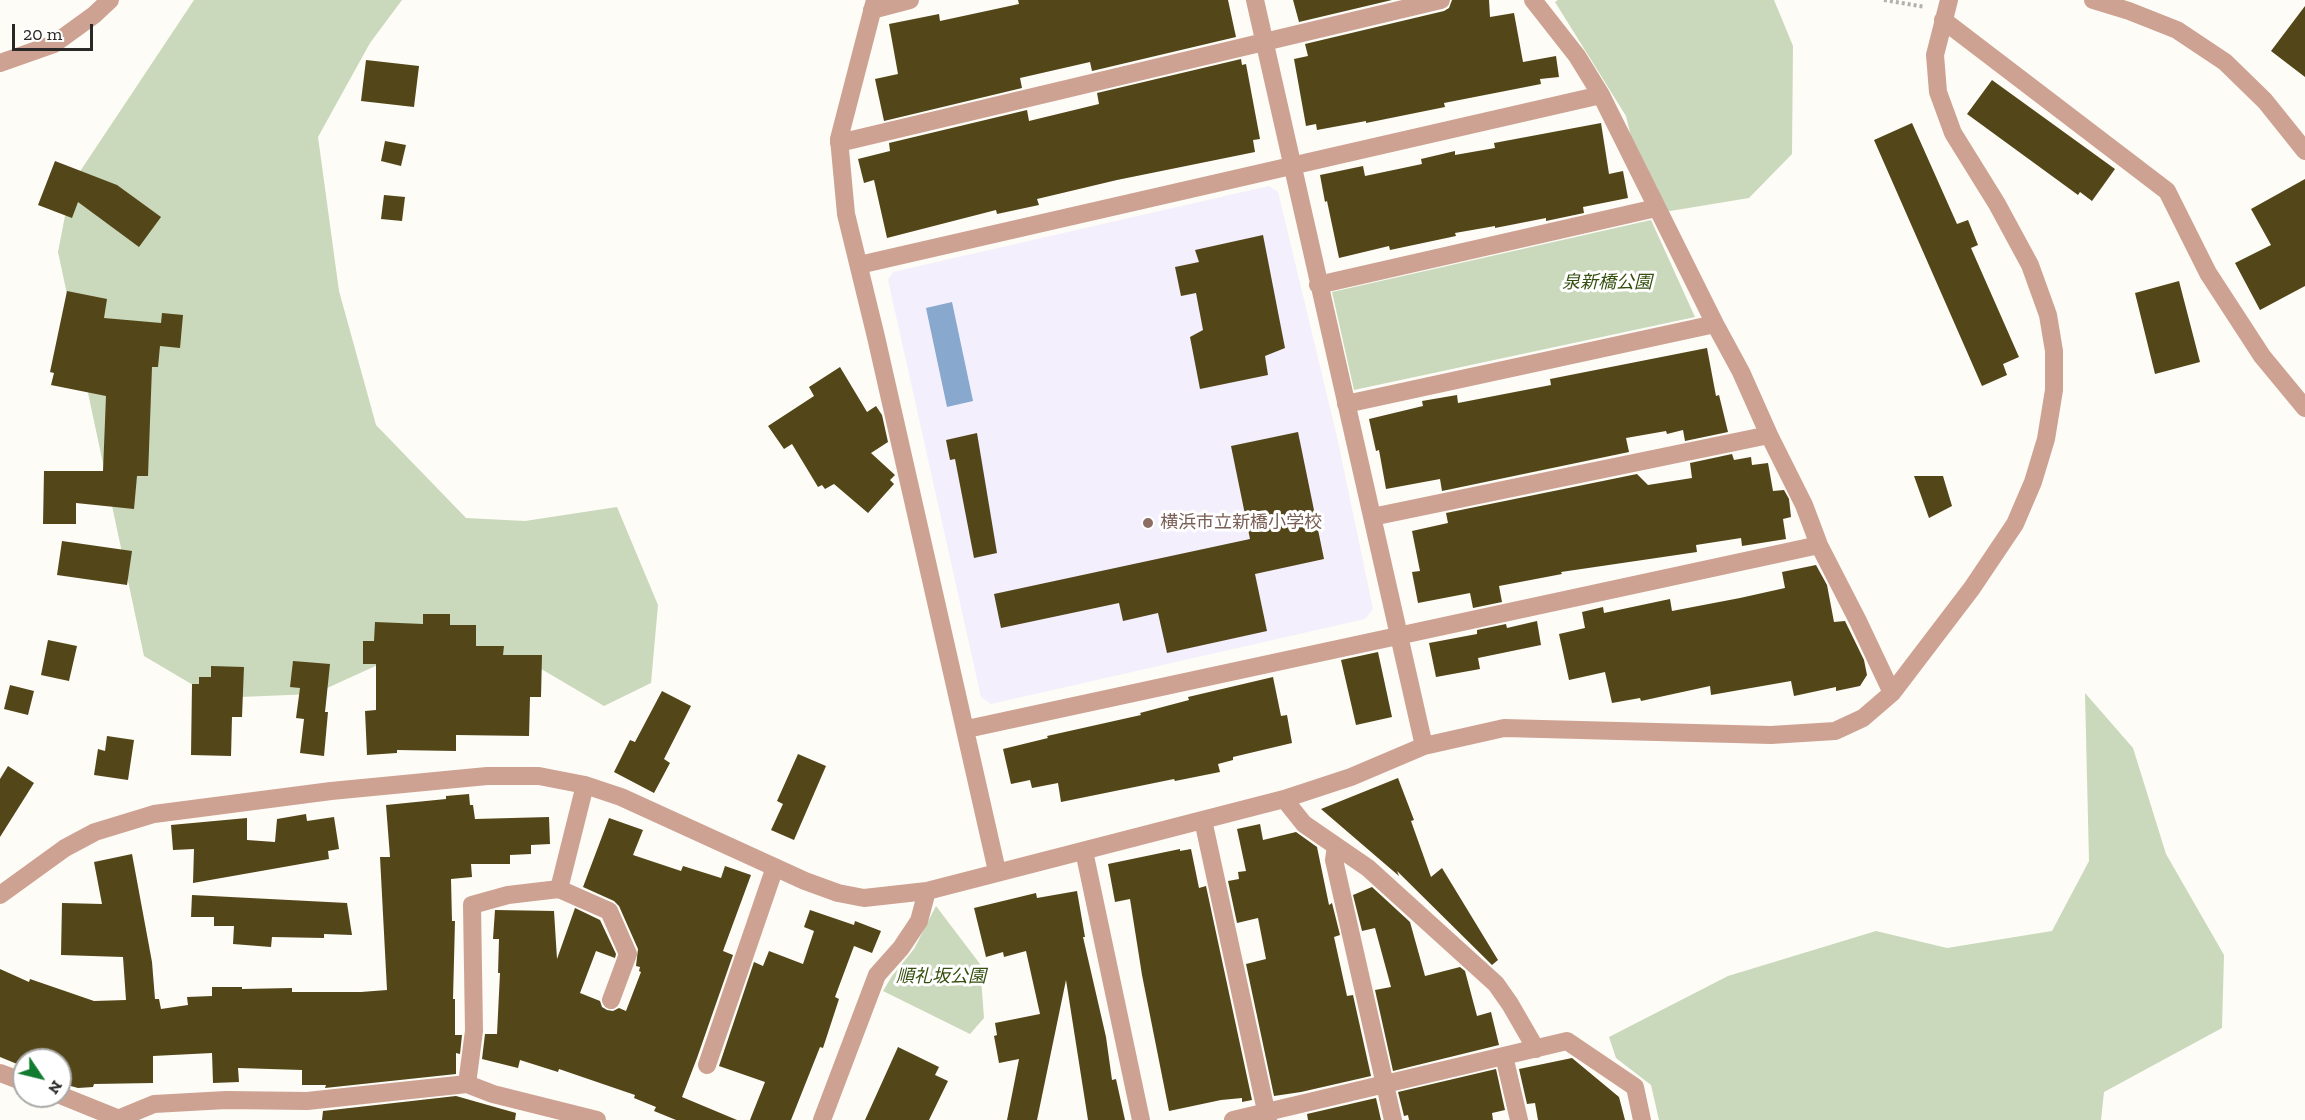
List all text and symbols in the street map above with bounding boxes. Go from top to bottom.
scale bar [15,12,96,50]
text: 20 m [23,23,62,45]
park label: 泉新橋公園 [1562,272,1652,294]
place label: 横浜市立新橋小学校 [1160,512,1322,534]
marker: 横浜市立新橋小学校 [1141,516,1155,530]
park label: 順礼坂公園 [896,966,986,988]
north arrow [12,1048,72,1108]
text: N [44,1077,67,1098]

